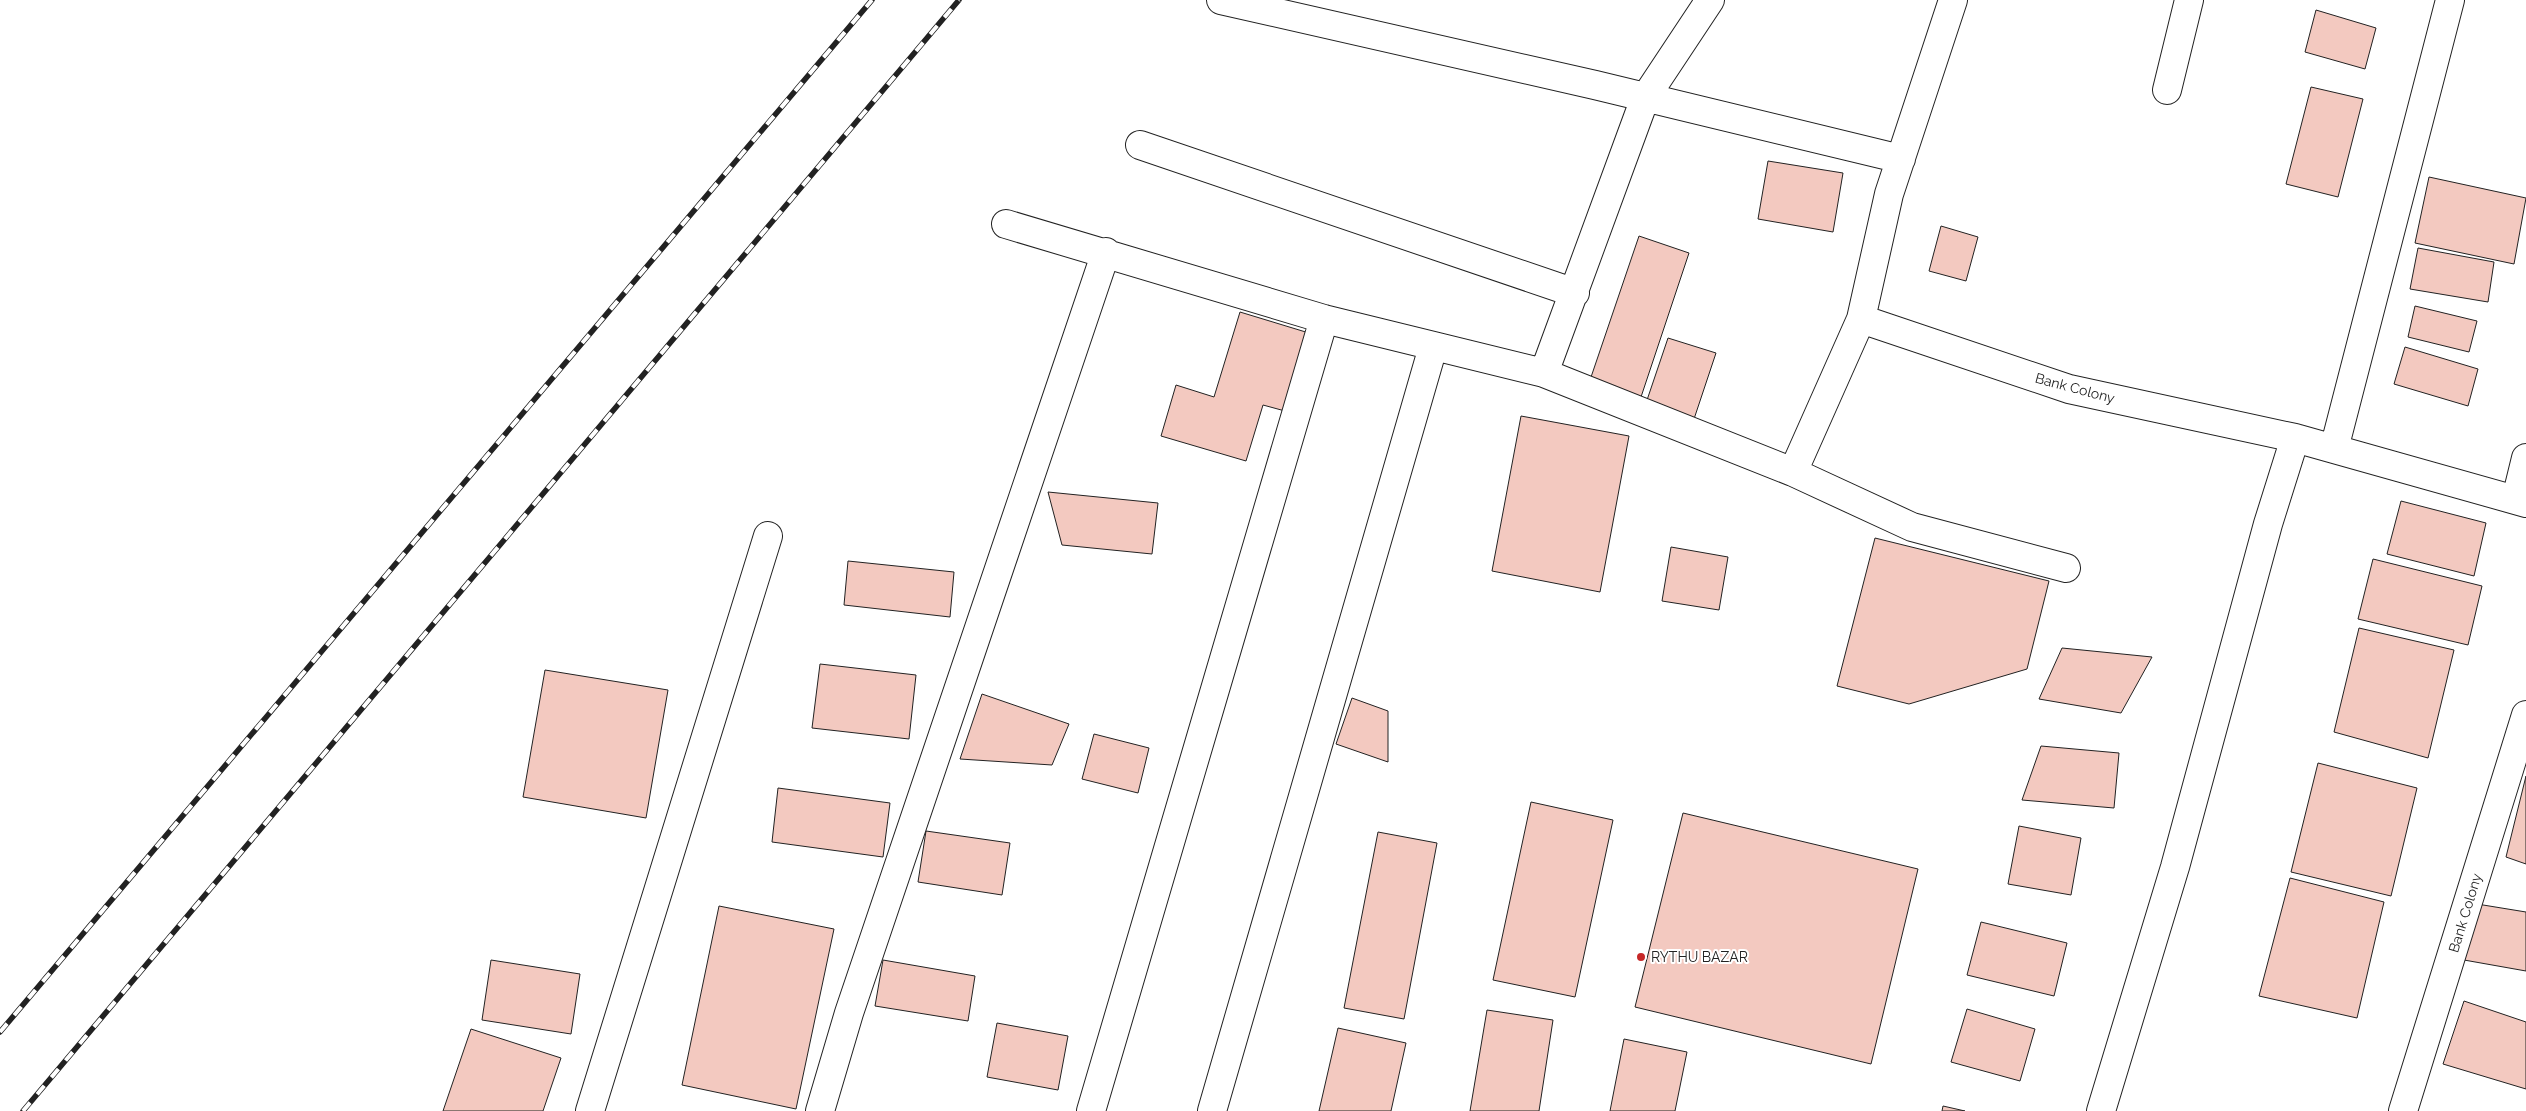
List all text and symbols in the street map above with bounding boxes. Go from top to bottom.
street label: Bank Colony [2033,370,2117,406]
street label: Bank Colony [2445,871,2485,954]
place label: RYTHU BAZAR [1651,949,1748,965]
marker: RYTHU BAZAR [1635,951,1647,963]

